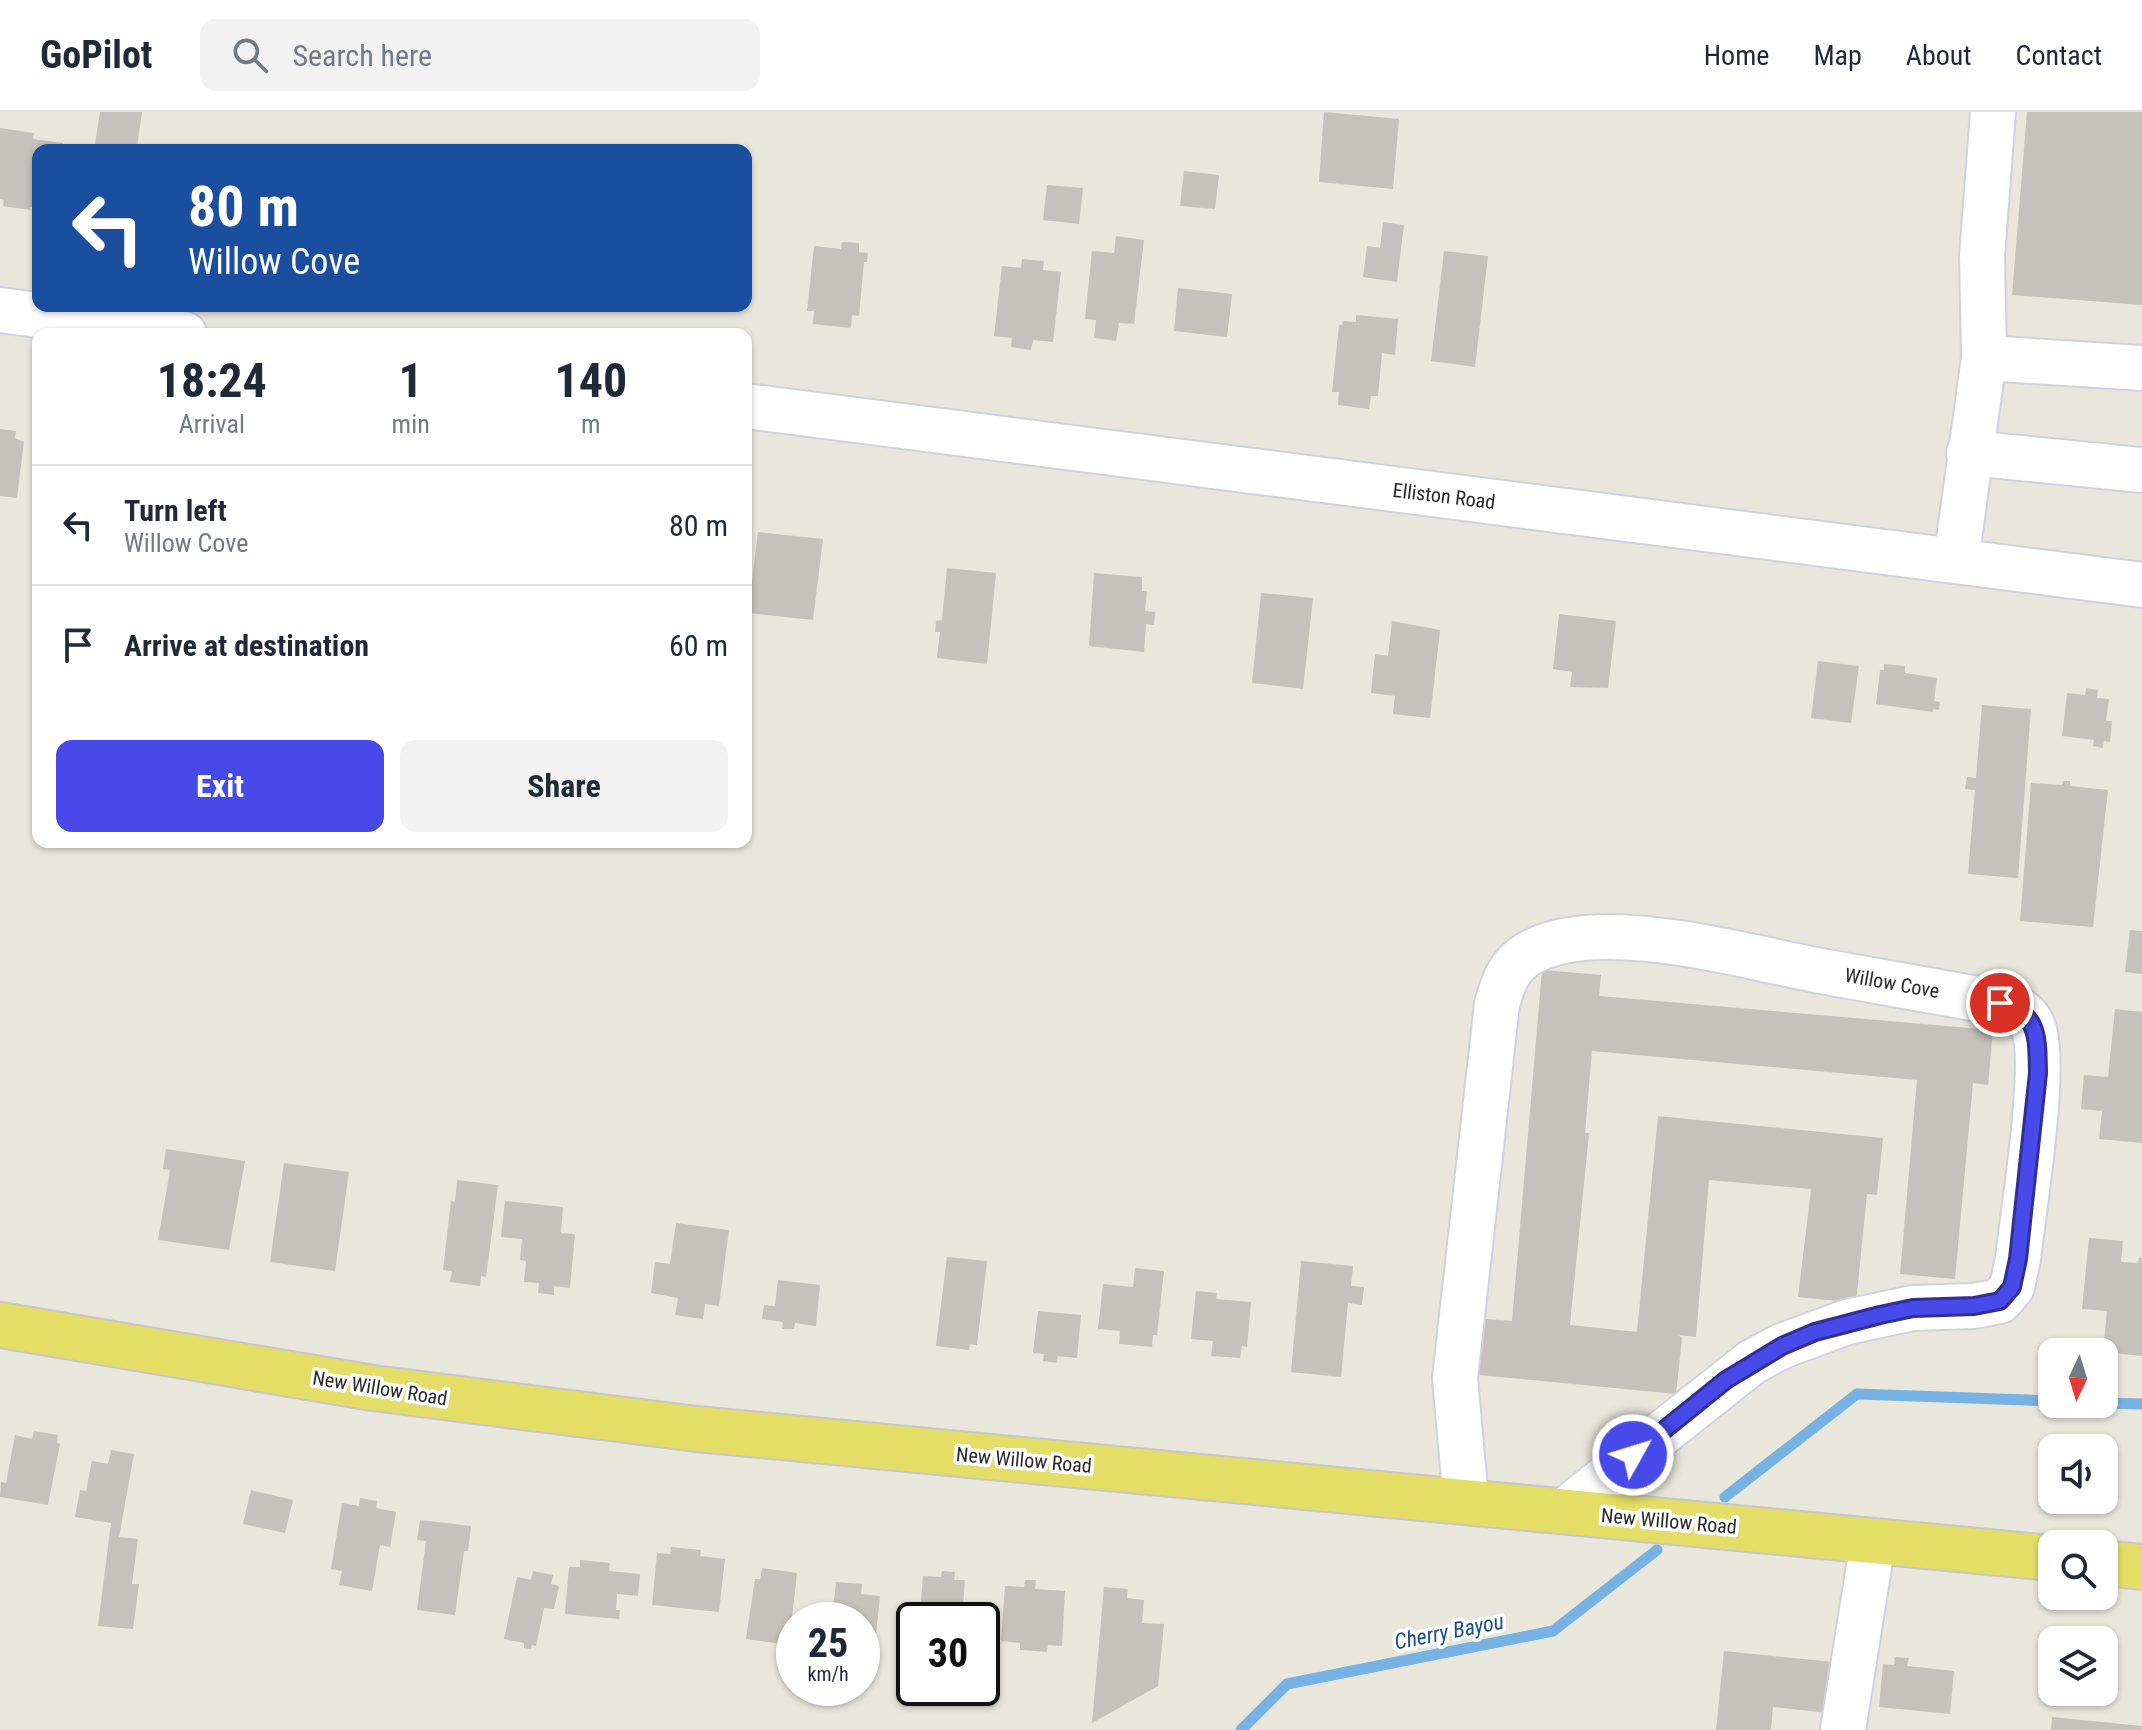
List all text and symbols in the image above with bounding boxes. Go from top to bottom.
search box [200,19,760,91]
text: GoPilot [40,33,152,77]
icon: search [228,33,272,77]
text: Search here [292,38,432,73]
text: Home [1704,39,1769,72]
text: Map [1813,39,1862,72]
text: About [1906,39,1972,72]
text: Contact [2016,39,2102,72]
text: 80 m [188,174,299,240]
icon: left [56,176,160,280]
text: Willow Cove [188,241,360,283]
text: 18:24 [157,352,267,409]
text: 1 [399,352,423,409]
text: 140 [554,352,627,409]
text: Arrival [179,409,245,439]
text: min [392,409,430,439]
text: m [581,409,601,439]
street label: Elliston Road [1391,478,1497,514]
text: Turn left [124,493,227,528]
icon: left [56,503,100,547]
text: 80 m [669,508,728,543]
text: Willow Cove [124,528,248,558]
icon: arrive [56,623,100,667]
text: Arrive at destination [124,628,369,663]
text: 60 m [669,628,728,663]
button: Exit [56,740,384,832]
button: Share [400,740,728,832]
street label: Willow Cove [1843,963,1941,1003]
pin [1966,969,2034,1037]
icon: arrive [1978,981,2022,1025]
north arrow [2038,1338,2118,1418]
map controls [2038,1338,2118,1706]
street label: New Willow Road [311,1365,449,1411]
position arrow [1591,1413,1675,1497]
button: sound [2038,1434,2118,1514]
street label: New Willow Road [955,1442,1093,1478]
street label: New Willow Road [1600,1503,1738,1539]
button: search [2038,1530,2118,1610]
speed limit sign: 30 [896,1602,1000,1706]
water label: Cherry Bayou [1392,1609,1506,1654]
text: 25 [808,1620,848,1667]
button: layers [2038,1626,2118,1706]
text: km/h [807,1662,849,1686]

